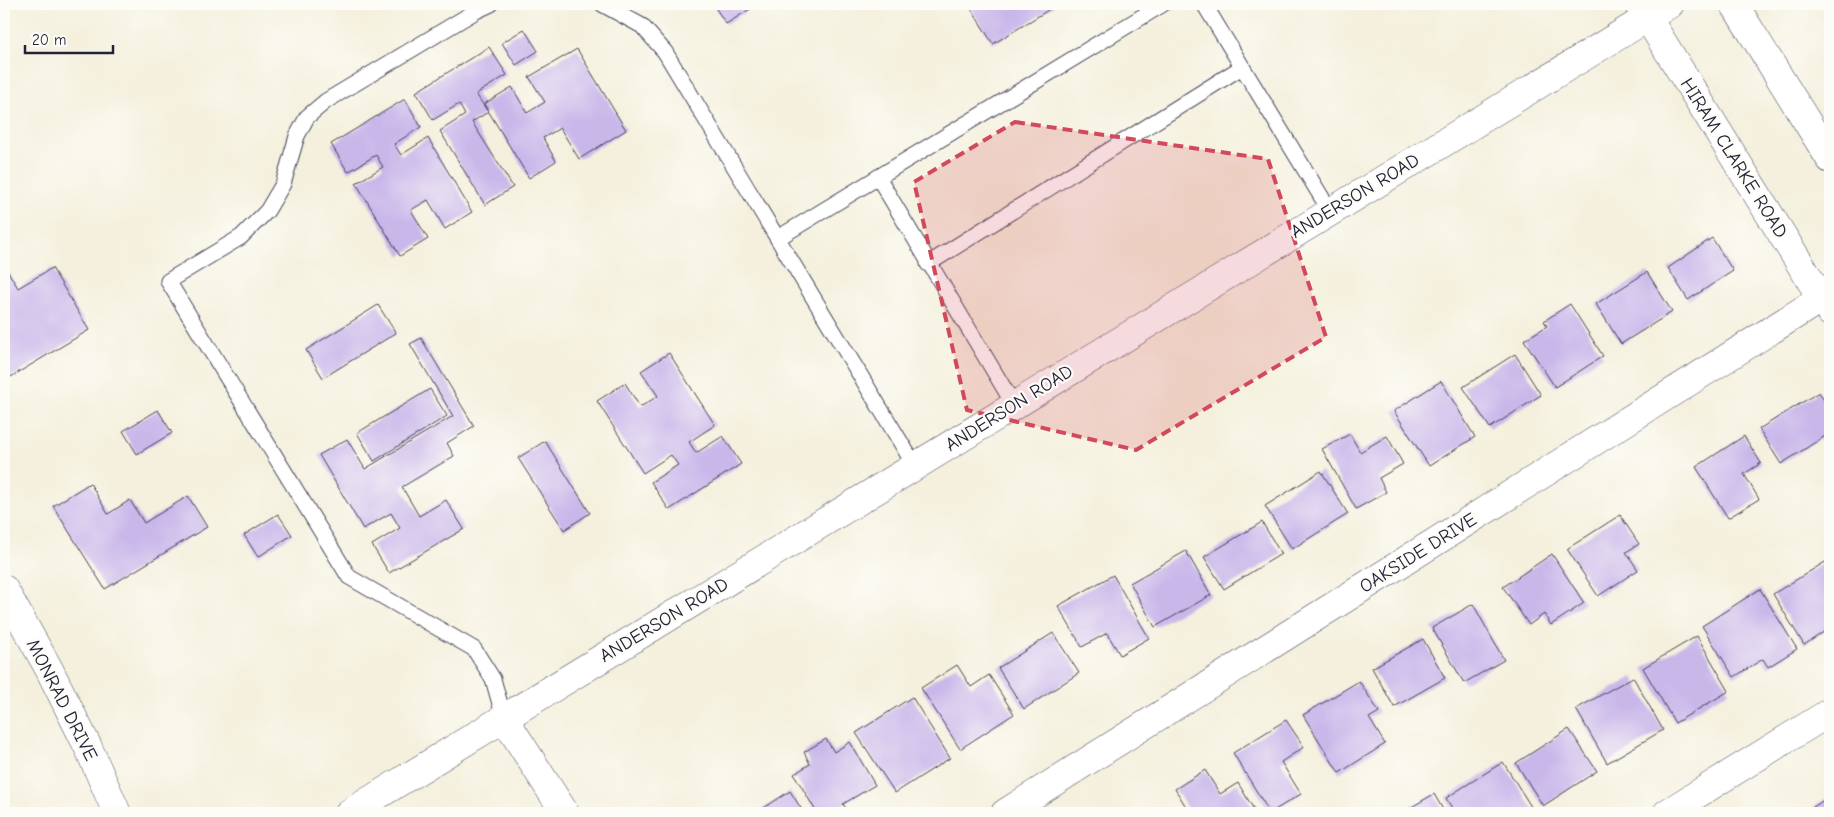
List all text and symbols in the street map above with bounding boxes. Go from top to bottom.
scale bar [25,22,112,54]
text: 20 m [32,31,66,49]
street label: HIRAM CLARKE ROAD [1676,74,1792,242]
street label: ANDERSON ROAD [1287,149,1423,243]
street label: ANDERSON ROAD [941,360,1077,456]
street label: OAKSIDE DRIVE [1355,508,1481,598]
street label: ANDERSON ROAD [596,573,732,667]
street label: MONRAD DRIVE [22,635,102,765]

